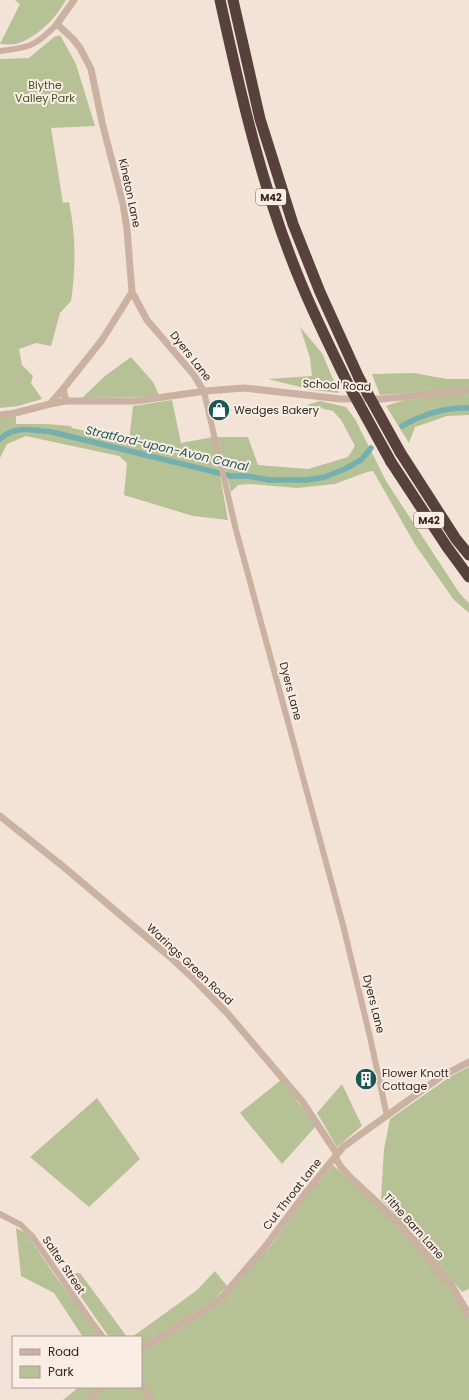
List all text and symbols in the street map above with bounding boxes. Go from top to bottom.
park label: Blythe Valley Park [15,77,75,106]
street label: Kineton Lane [115,157,145,229]
road number: M42 [256,189,286,205]
street label: Dyers Lane [166,328,216,385]
street label: School Road [302,375,372,395]
shop icon: Wedges Bakery [206,397,232,423]
place label: Wedges Bakery [234,402,320,418]
water label: Stratford-upon-Avon Canal [84,421,250,475]
road number: M42 [414,512,444,528]
street label: Dyers Lane [276,660,306,722]
street label: Warings Green Road [143,920,237,1008]
street label: Dyers Lane [359,973,389,1035]
place label: Flower Knott Cottage [382,1065,449,1094]
building icon: Flower Knott Cottage [353,1066,379,1092]
street label: Cut Throat Lane [259,1155,325,1233]
street label: Tithe Barn Lane [380,1190,448,1263]
street label: Salter Street [39,1233,89,1297]
legend [12,1336,142,1388]
text: Road [48,1343,79,1360]
text: Park [48,1363,75,1380]

